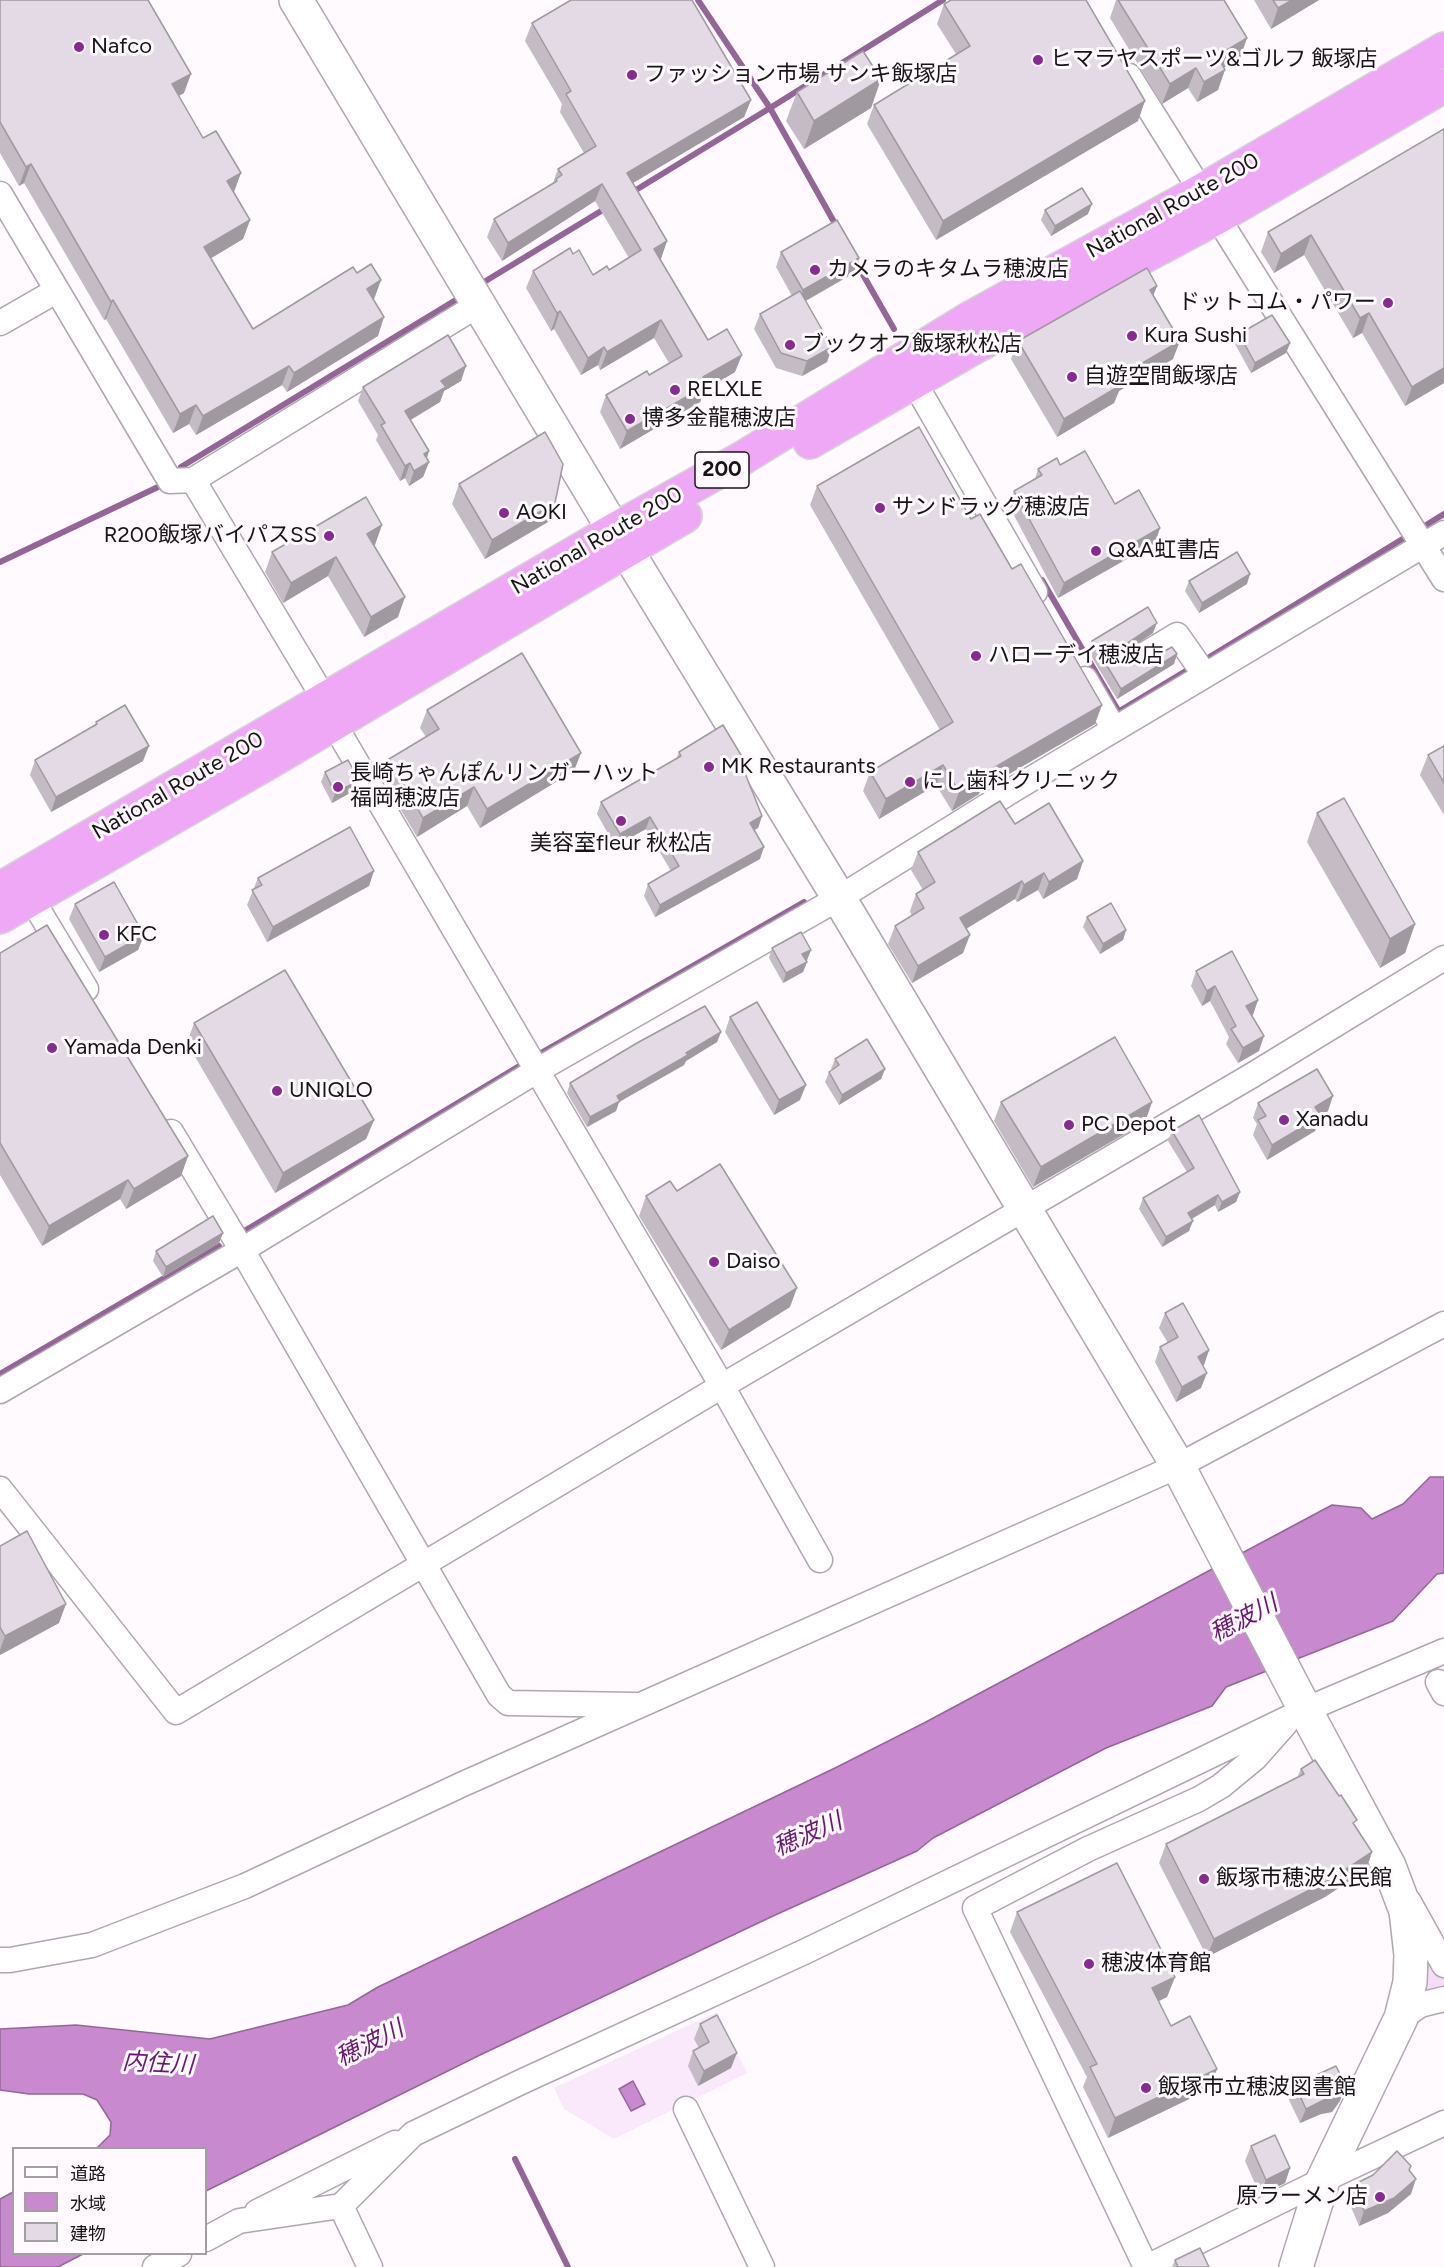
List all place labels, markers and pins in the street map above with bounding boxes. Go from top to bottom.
place label: Nafco [91,34,152,60]
marker: Nafco [72,40,86,54]
place label: ヒマラヤスポーツ&ゴルフ 飯塚店 [1050,47,1378,73]
marker: ヒマラヤスポーツ&ゴルフ 飯塚店 [1031,53,1045,67]
place label: ファッション市場 サンキ飯塚店 [644,62,957,88]
marker: ファッション市場 サンキ飯塚店 [625,68,639,82]
place label: カメラのキタムラ穂波店 [827,257,1069,283]
marker: カメラのキタムラ穂波店 [808,263,822,277]
place label: ドットコム・パワー [1178,290,1376,316]
marker: ドットコム・パワー [1381,296,1395,310]
place label: Kura Sushi [1144,323,1247,349]
marker: Kura Sushi [1125,329,1139,343]
place label: ブックオフ飯塚秋松店 [802,332,1022,358]
marker: ブックオフ飯塚秋松店 [783,338,797,352]
place label: 自遊空間飯塚店 [1084,364,1238,390]
marker: 自遊空間飯塚店 [1065,370,1079,384]
place label: RELXLE [687,377,763,403]
marker: RELXLE [668,383,682,397]
place label: 博多金龍穂波店 [642,406,796,432]
marker: 博多金龍穂波店 [623,412,637,426]
place label: サンドラッグ穂波店 [892,495,1090,521]
place label: AOKI [516,500,567,526]
marker: サンドラッグ穂波店 [873,501,887,515]
marker: AOKI [497,506,511,520]
place label: R200飯塚バイパスSS [104,523,317,549]
marker: R200飯塚バイパスSS [322,529,336,543]
place label: Q&A虹書店 [1108,538,1220,564]
marker: Q&A虹書店 [1089,544,1103,558]
place label: ハローデイ穂波店 [988,643,1164,669]
marker: ハローデイ穂波店 [969,649,983,663]
place label: MK Restaurants [721,754,876,780]
marker: MK Restaurants [702,760,716,774]
place label: 長崎ちゃんぽんリンガーハット 福岡穂波店 [350,761,658,812]
place label: にし歯科クリニック [922,769,1120,795]
marker: にし歯科クリニック [903,775,917,789]
marker: 長崎ちゃんぽんリンガーハット 福岡穂波店 [331,780,345,794]
marker: 美容室fleur 秋松店 [614,814,628,828]
place label: 美容室fleur 秋松店 [530,831,712,857]
place label: KFC [116,922,157,948]
marker: KFC [97,928,111,942]
place label: Yamada Denki [64,1035,202,1061]
marker: Yamada Denki [45,1041,59,1055]
place label: UNIQLO [289,1078,373,1104]
marker: UNIQLO [270,1084,284,1098]
place label: Xanadu [1296,1107,1369,1133]
place label: PC Depot [1081,1112,1176,1138]
marker: Xanadu [1277,1113,1291,1127]
marker: PC Depot [1062,1118,1076,1132]
place label: Daiso [726,1249,780,1275]
marker: Daiso [707,1255,721,1269]
place label: 飯塚市穂波公民館 [1216,1866,1392,1892]
marker: 飯塚市穂波公民館 [1197,1872,1211,1886]
place label: 穂波体育館 [1101,1951,1211,1977]
marker: 穂波体育館 [1082,1957,1096,1971]
place label: 飯塚市立穂波図書館 [1158,2075,1356,2101]
marker: 飯塚市立穂波図書館 [1139,2081,1153,2095]
place label: 原ラーメン店 [1236,2184,1368,2210]
marker: 原ラーメン店 [1373,2190,1387,2204]

